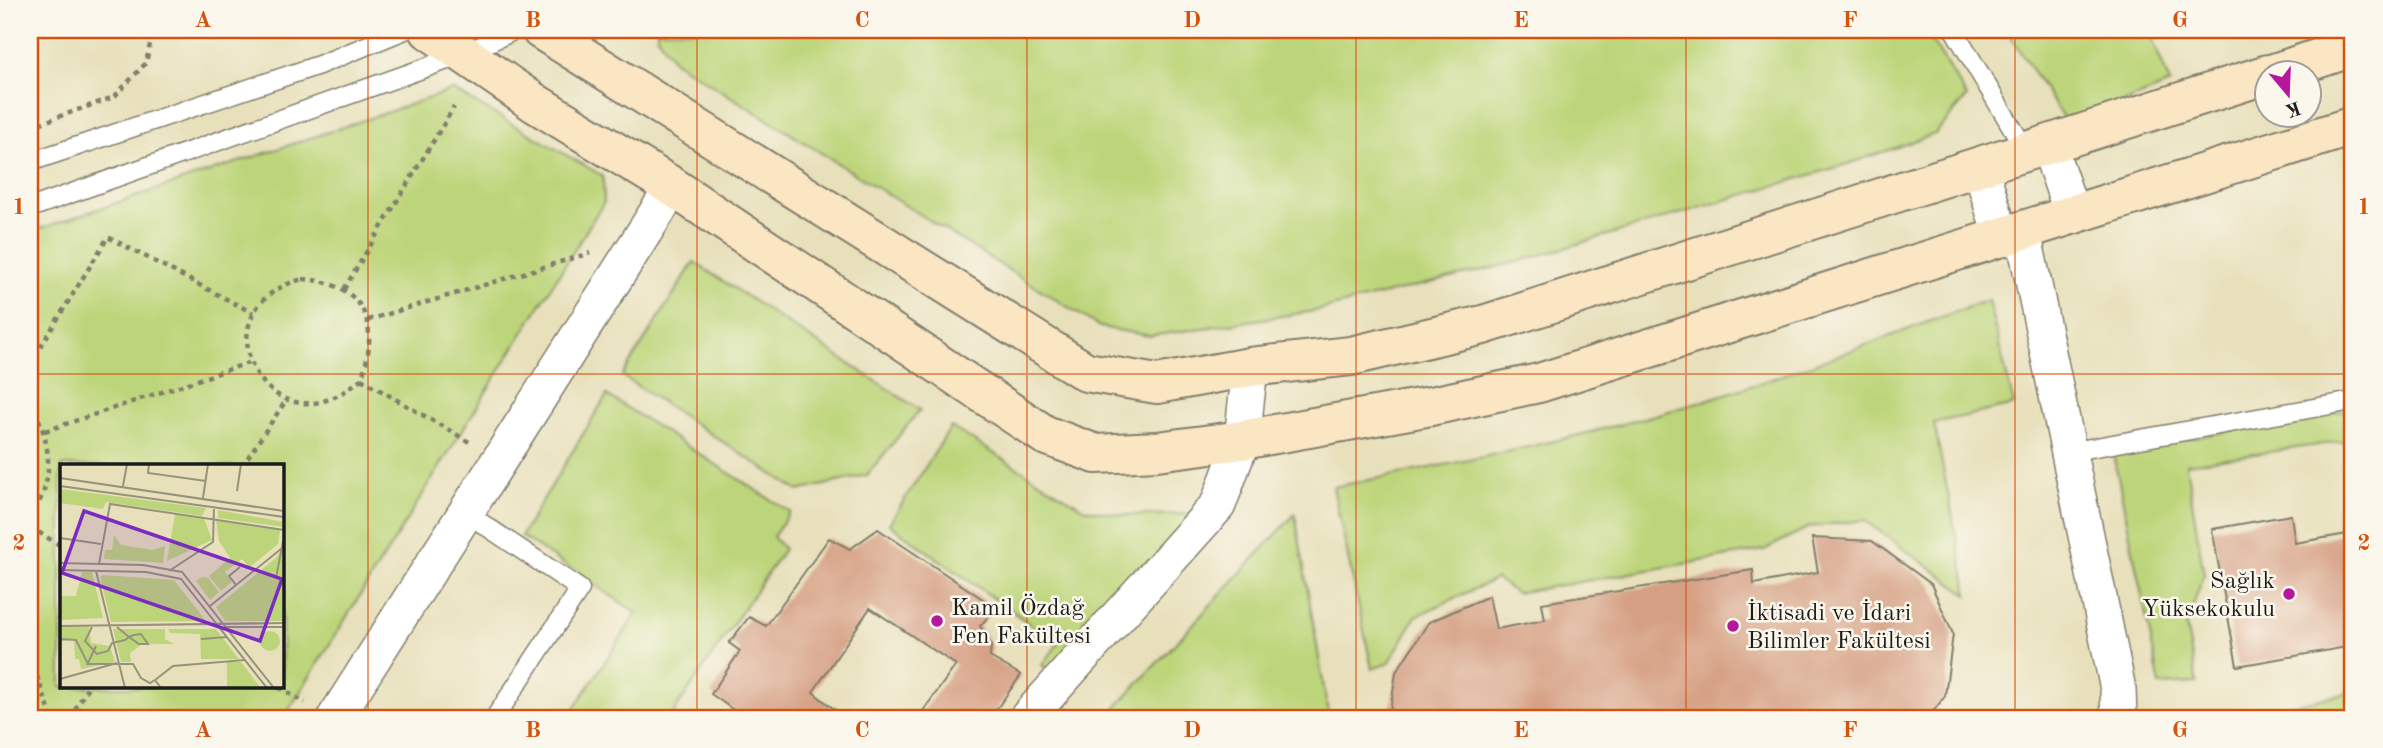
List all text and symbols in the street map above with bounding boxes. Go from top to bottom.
text: A [194,9,212,32]
text: B [525,9,541,32]
text: C [854,9,870,32]
text: D [1183,9,1201,32]
text: E [1513,9,1529,32]
text: F [1842,9,1858,32]
text: G [2172,9,2188,32]
north arrow [2254,60,2324,130]
text: K [2282,96,2303,119]
text: 1 [12,196,26,219]
text: 1 [2357,196,2371,219]
inset map [60,464,284,688]
text: 2 [12,532,26,555]
text: 2 [2357,532,2371,555]
place label: Sağlık Yüksekokulu [2142,570,2275,622]
marker: Sağlık Yüksekokulu [2281,586,2297,602]
place label: Kamil Özdağ Fen Fakültesi [951,593,1091,649]
place label: İktisadi ve İdari Bilimler Fakültesi [1747,599,1931,654]
marker: Kamil Özdağ Fen Fakültesi [929,613,945,629]
marker: İktisadi ve İdari Bilimler Fakültesi [1725,618,1741,634]
text: A [194,719,212,742]
text: B [525,719,541,742]
text: C [854,719,870,742]
text: D [1183,719,1201,742]
text: E [1513,719,1529,742]
text: F [1842,719,1858,742]
text: G [2172,719,2188,742]

